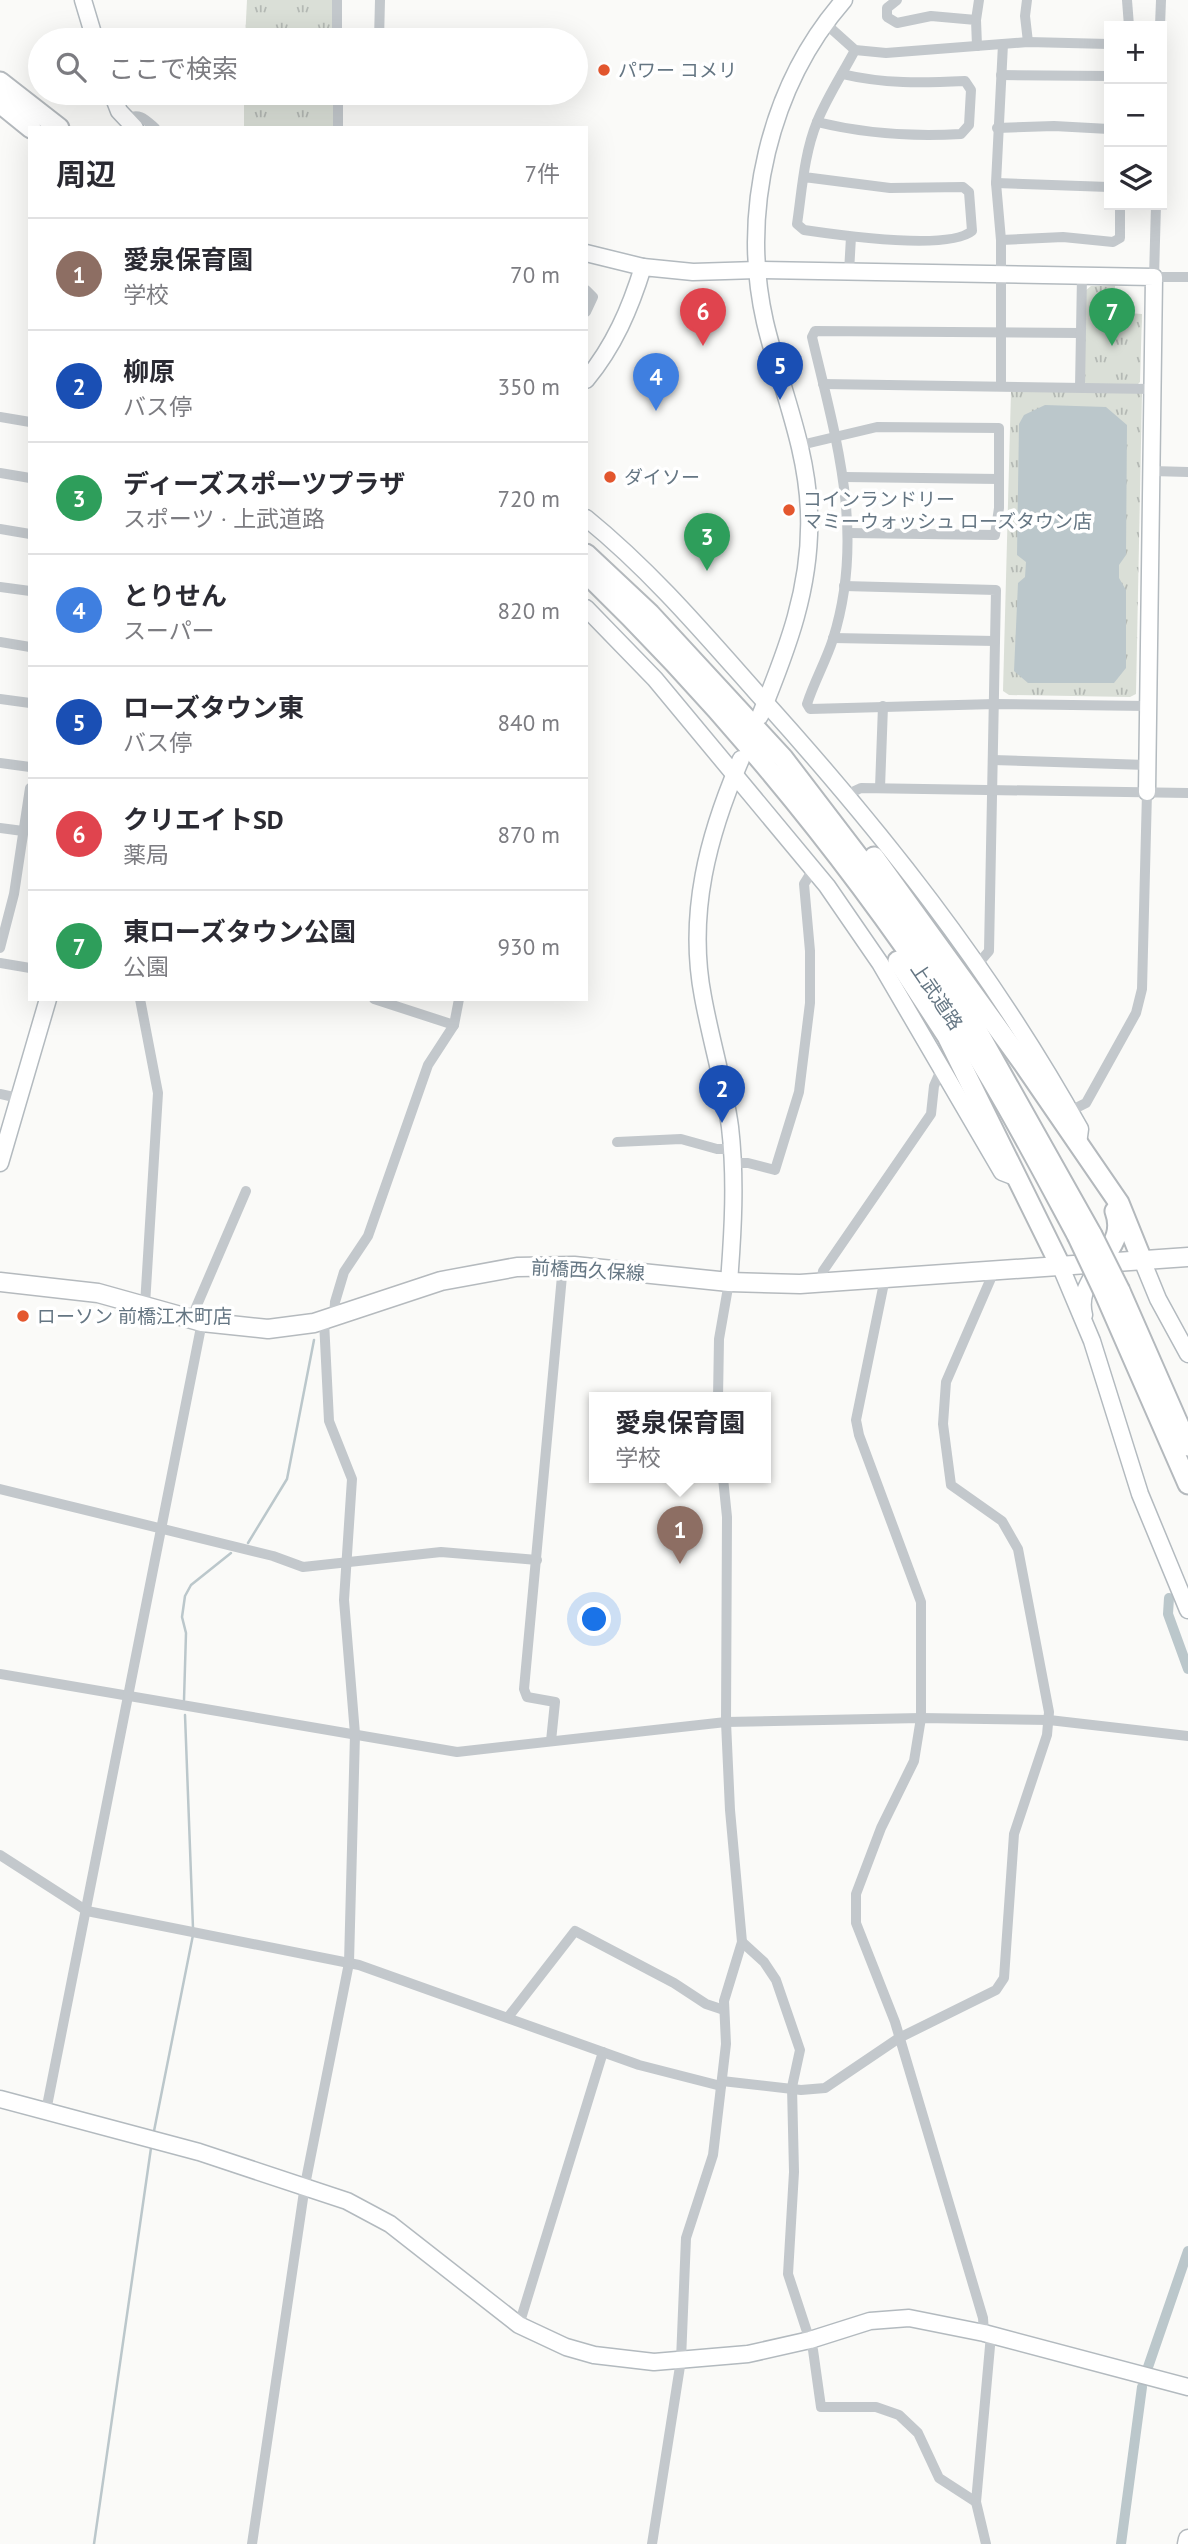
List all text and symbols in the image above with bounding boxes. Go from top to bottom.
map controls [1104,21,1167,210]
button: + [1104,21,1167,84]
search box [28,28,588,105]
icon: search [52,48,90,86]
text: ここで検索 [108,52,238,85]
place label: パワー コメリ [618,58,737,82]
marker: パワー コメリ [596,62,612,78]
button: − [1104,84,1167,147]
button: layers [1104,147,1167,210]
text: 周辺 [56,154,116,193]
text: 7件 [524,159,560,188]
text: 愛泉保育園 [123,243,253,276]
text: 1 [72,260,86,289]
text: 70 m [510,260,560,289]
text: 学校 [123,280,169,309]
pin: 6 [680,288,726,346]
pin: 7 [1089,288,1135,346]
pin: 5 [757,342,803,400]
pin: 4 [633,353,679,411]
text: 柳原 [123,355,175,388]
text: 2 [72,372,86,401]
text: 350 m [498,372,560,401]
text: バス停 [123,392,192,421]
place label: ダイソー [624,465,700,489]
text: ディーズスポーツプラザ [123,467,405,500]
marker: ダイソー [602,469,618,485]
text: 3 [72,484,86,513]
text: 720 m [498,484,560,513]
place label: コインランドリー マミーウォッシュ ローズタウン店 [803,487,1092,533]
marker: コインランドリー マミーウォッシュ ローズタウン店 [781,502,797,518]
text: スポーツ · 上武道路 [123,504,325,533]
pin: 3 [684,513,730,571]
text: とりせん [123,579,227,612]
text: 4 [72,596,86,625]
text: 820 m [498,596,560,625]
text: スーパー [123,616,215,645]
text: ローズタウン東 [123,691,304,724]
text: 5 [72,708,86,737]
text: 840 m [498,708,560,737]
text: バス停 [123,728,192,757]
text: クリエイトSD [123,803,284,836]
text: 6 [72,820,86,849]
text: 870 m [498,820,560,849]
text: 薬局 [123,840,169,869]
text: 東ローズタウン公園 [123,915,356,948]
text: 7 [72,932,86,961]
text: 930 m [498,932,560,961]
text: 公園 [123,952,169,981]
street label: 上武道路 [906,958,968,1034]
pin: 2 [699,1065,745,1123]
street label: 前橋西久保線 [530,1255,646,1285]
place label: ローソン 前橋江木町店 [37,1304,232,1328]
marker: ローソン 前橋江木町店 [15,1308,31,1324]
popup [589,1392,771,1483]
text: 愛泉保育園 [615,1406,745,1439]
text: 学校 [615,1443,661,1472]
pin: 1 [657,1506,703,1564]
your location [577,1602,611,1636]

